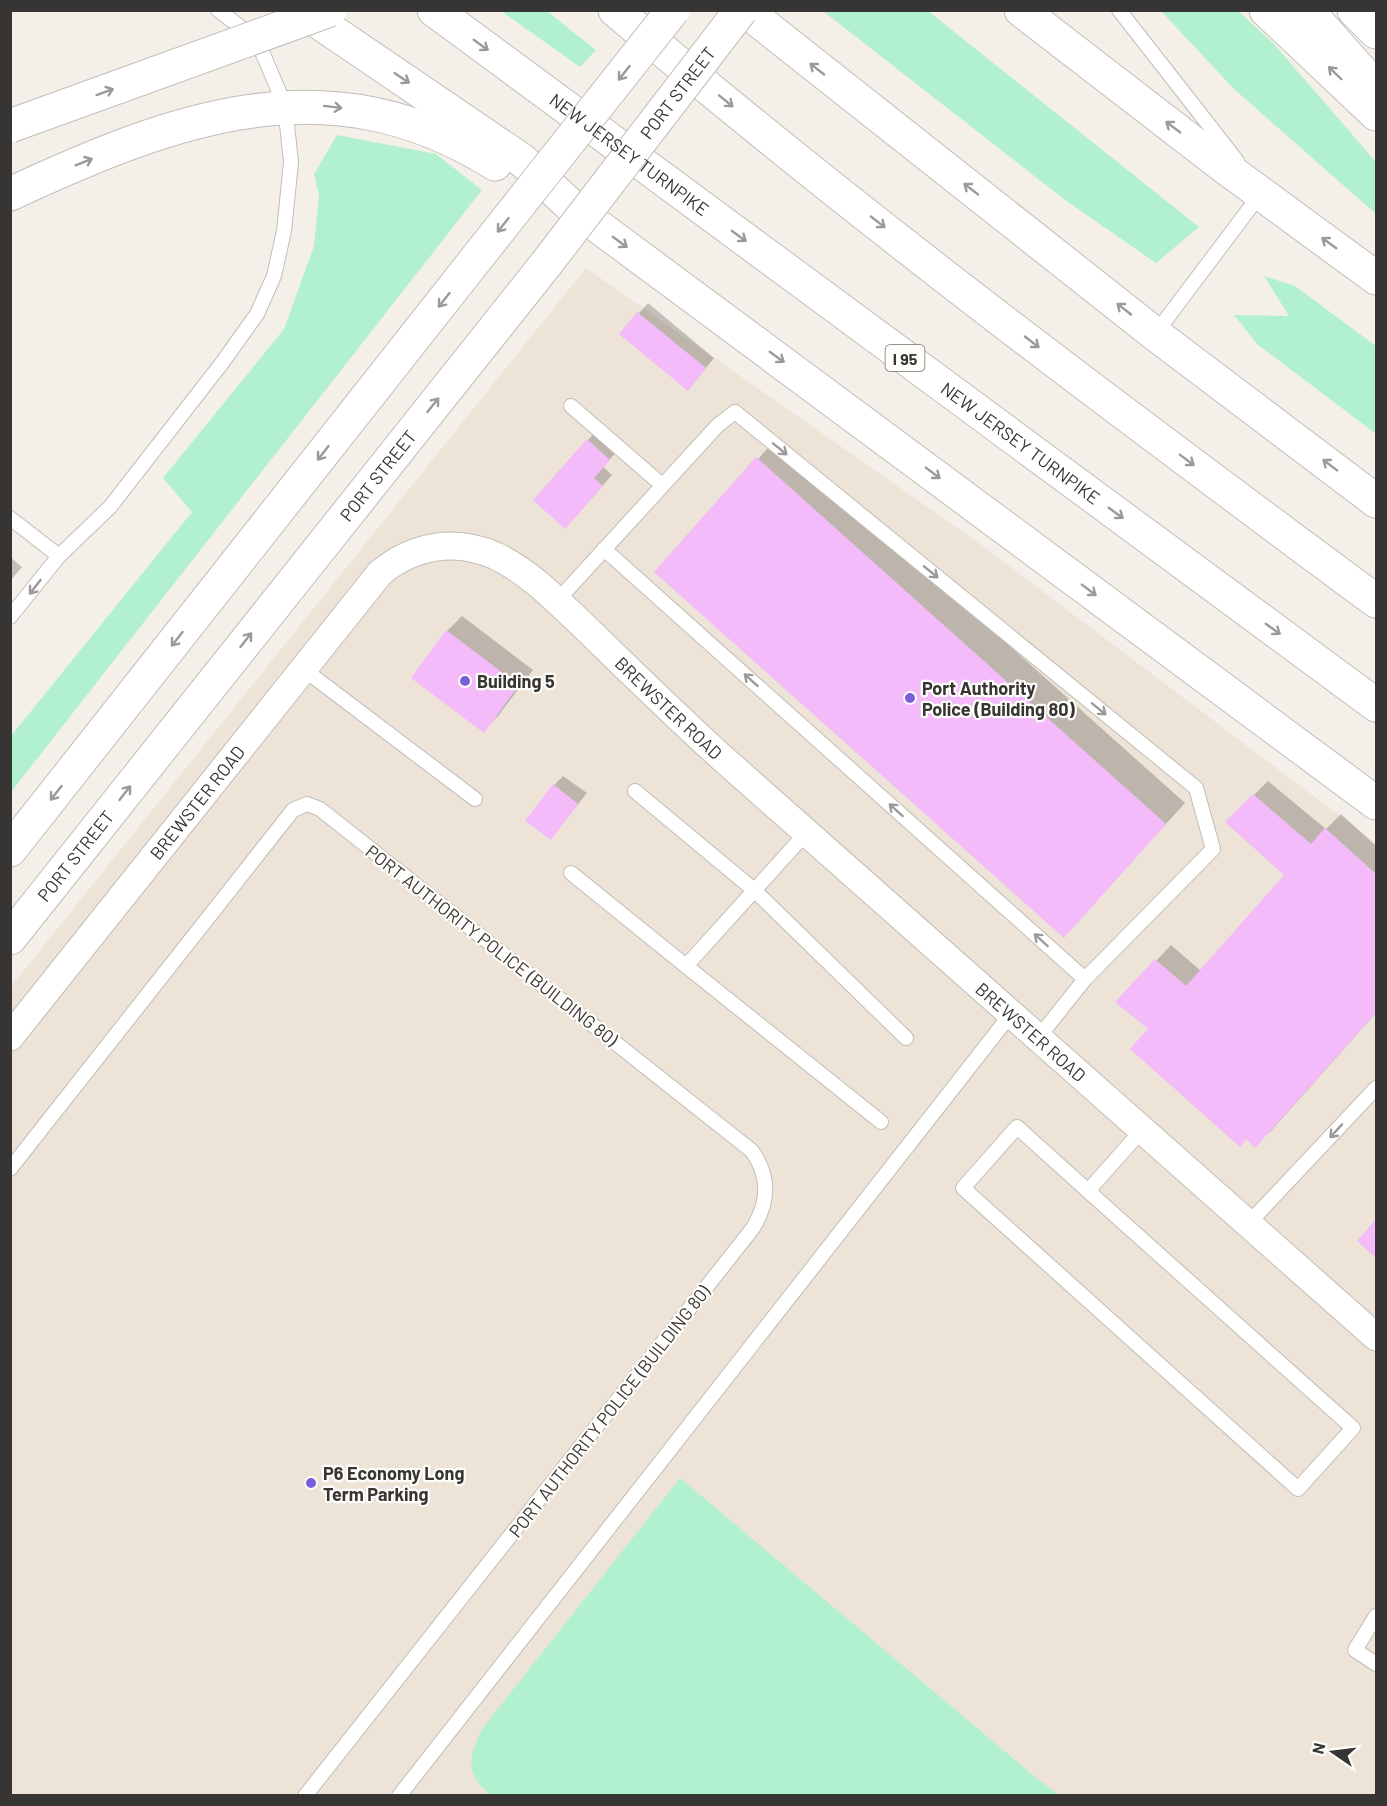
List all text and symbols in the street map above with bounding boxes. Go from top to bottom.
one-way arrow [472,39,488,51]
street label: PORT STREET [635,42,720,143]
one-way arrow [809,63,825,76]
one-way arrow [617,65,630,81]
one-way arrow [1327,66,1342,80]
one-way arrow [393,72,410,84]
one-way arrow [95,86,114,97]
street label: NEW JERSEY TURNPIKE [546,88,713,220]
one-way arrow [718,94,734,107]
one-way arrow [323,102,343,113]
one-way arrow [1165,120,1181,133]
one-way arrow [74,156,93,167]
one-way arrow [963,183,979,196]
one-way arrow [870,216,886,229]
one-way arrow [496,217,509,233]
one-way arrow [731,229,747,242]
one-way arrow [611,235,627,248]
one-way arrow [1322,237,1338,249]
one-way arrow [437,292,450,308]
one-way arrow [1116,303,1132,316]
one-way arrow [1024,335,1040,348]
road number: I 95 [886,345,924,371]
one-way arrow [768,351,784,363]
street label: NEW JERSEY TURNPIKE [937,377,1104,509]
one-way arrow [426,398,439,414]
street label: PORT STREET [335,425,421,525]
one-way arrow [772,442,787,456]
one-way arrow [317,445,330,461]
one-way arrow [1179,454,1195,467]
one-way arrow [1322,459,1338,472]
one-way arrow [925,467,941,480]
one-way arrow [1108,507,1124,520]
one-way arrow [923,566,939,579]
one-way arrow [28,578,41,594]
one-way arrow [1081,584,1097,596]
one-way arrow [1264,623,1280,635]
one-way arrow [170,631,183,647]
one-way arrow [239,632,252,648]
street label: BREWSTER ROAD [611,652,727,764]
place label: Building 5 [477,670,555,692]
one-way arrow [743,673,758,687]
marker: Building 5 [458,674,472,688]
place label: Port Authority Police (Building 80) [922,677,1076,720]
marker: Port Authority Police (Building 80) [903,691,917,705]
one-way arrow [1091,702,1107,715]
street label: BREWSTER ROAD [145,741,249,864]
one-way arrow [49,784,62,800]
one-way arrow [118,785,131,801]
one-way arrow [889,803,904,817]
street label: PORT STREET [32,806,118,906]
street label: PORT AUTHORITY POLICE (BUILDING 80) [362,840,623,1050]
one-way arrow [1034,933,1049,947]
street label: BREWSTER ROAD [971,978,1091,1086]
one-way arrow [1329,1123,1343,1138]
street label: PORT AUTHORITY POLICE (BUILDING 80) [504,1280,714,1541]
place label: P6 Economy Long Term Parking [323,1462,464,1505]
marker: P6 Economy Long Term Parking [304,1476,318,1490]
north arrow [1303,1722,1363,1782]
text: N [1307,1741,1328,1756]

